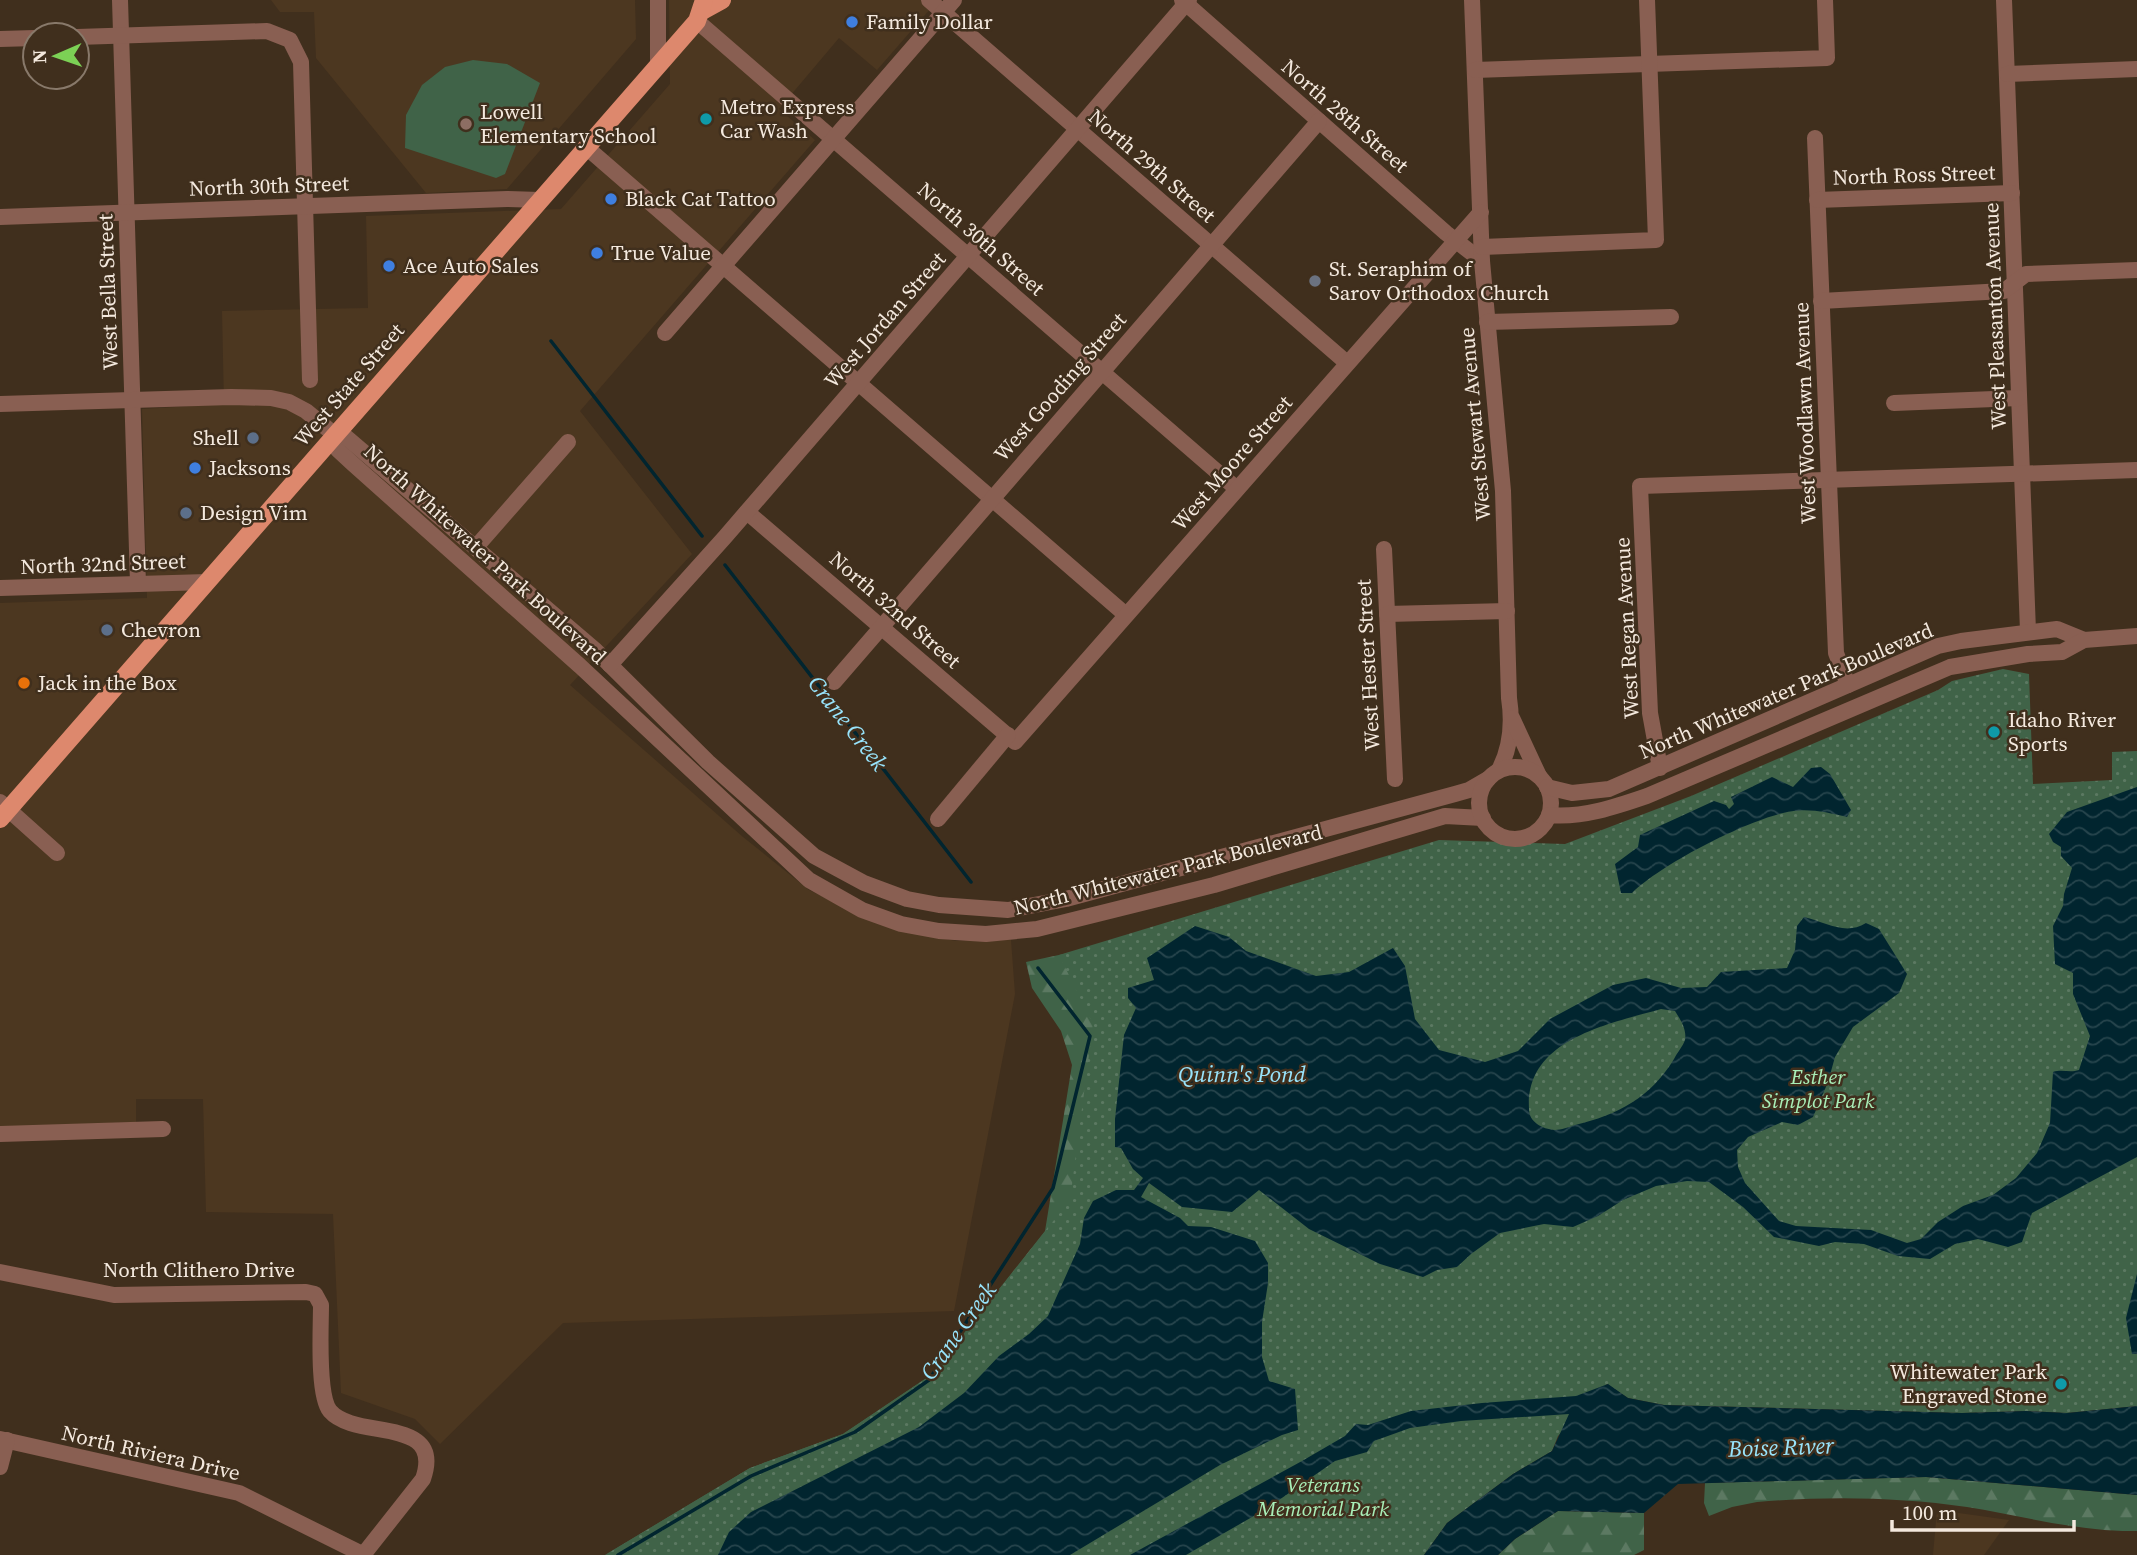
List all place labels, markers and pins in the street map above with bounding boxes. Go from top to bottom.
place label: Family Dollar [866,7,993,36]
marker: Family Dollar [844,14,860,30]
place label: Metro Express Car Wash [720,92,854,145]
place label: Lowell Elementary School [480,97,657,150]
marker: Metro Express Car Wash [698,111,714,127]
marker: Lowell Elementary School [458,116,474,132]
place label: Black Cat Tattoo [625,184,776,213]
marker: Black Cat Tattoo [603,191,619,207]
place label: True Value [611,238,711,267]
marker: True Value [589,245,605,261]
place label: Ace Auto Sales [403,251,539,280]
place label: St. Seraphim of Sarov Orthodox Church [1329,254,1549,307]
marker: Ace Auto Sales [381,258,397,274]
marker: St. Seraphim of Sarov Orthodox Church [1307,273,1323,289]
place label: Shell [193,423,239,452]
marker: Shell [245,430,261,446]
place label: Jacksons [208,453,291,482]
marker: Jacksons [187,460,203,476]
place label: Design Vim [200,498,308,527]
marker: Design Vim [178,505,194,521]
place label: Chevron [121,615,201,644]
marker: Chevron [99,622,115,638]
place label: Jack in the Box [37,668,177,697]
marker: Jack in the Box [16,675,32,691]
place label: Idaho River Sports [2008,705,2116,758]
marker: Idaho River Sports [1986,724,2002,740]
place label: Whitewater Park Engraved Stone [1890,1357,2047,1410]
marker: Whitewater Park Engraved Stone [2053,1376,2069,1392]

